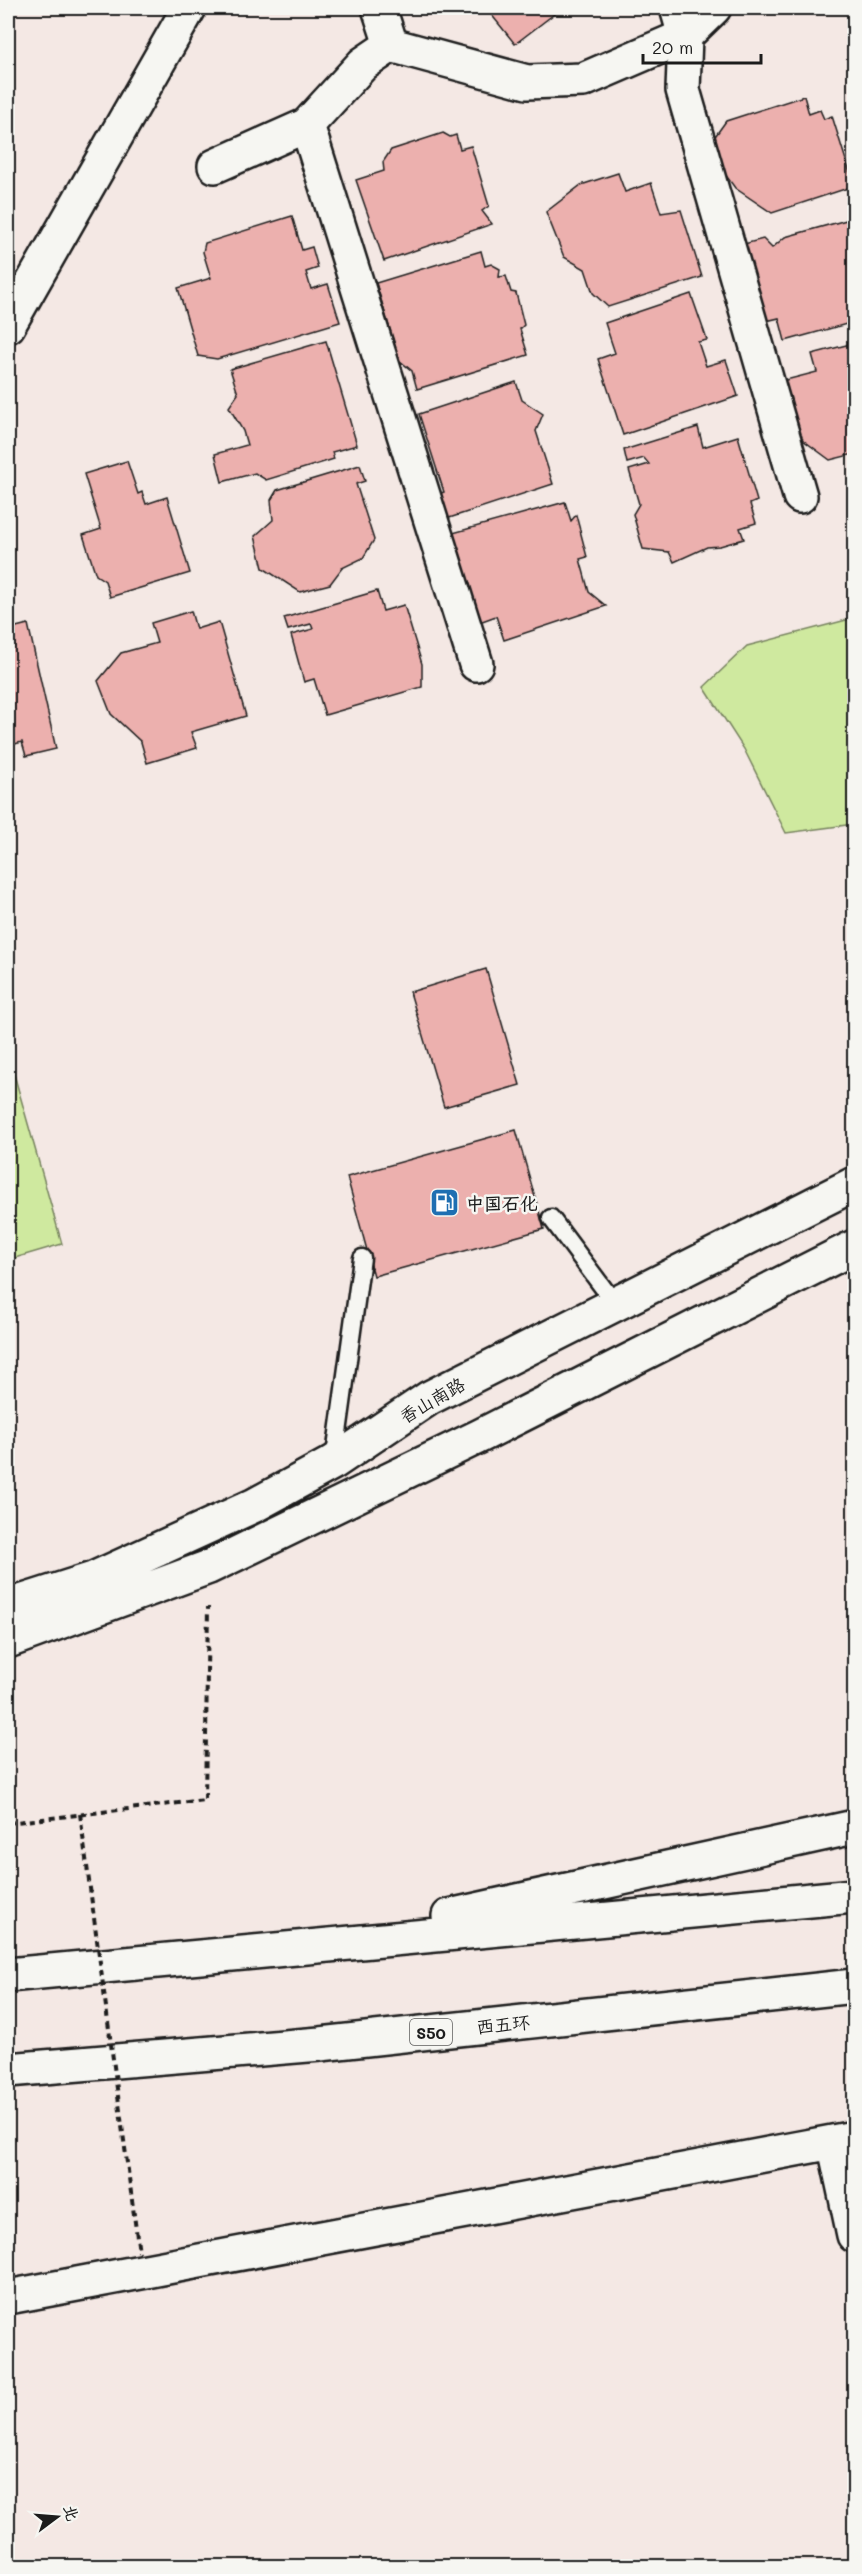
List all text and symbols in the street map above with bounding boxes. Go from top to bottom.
scale bar [643,27,762,65]
text: 20 m [652,35,693,59]
fuel station icon: 中国石化 [429,1187,461,1219]
place label: 中国石化 [466,1191,538,1215]
street label: 香山南路 [395,1372,469,1428]
street label: 西五环 [475,2009,531,2039]
road number: S50 [410,2019,452,2045]
north arrow [27,2487,87,2547]
text: 北 [60,2502,84,2523]

